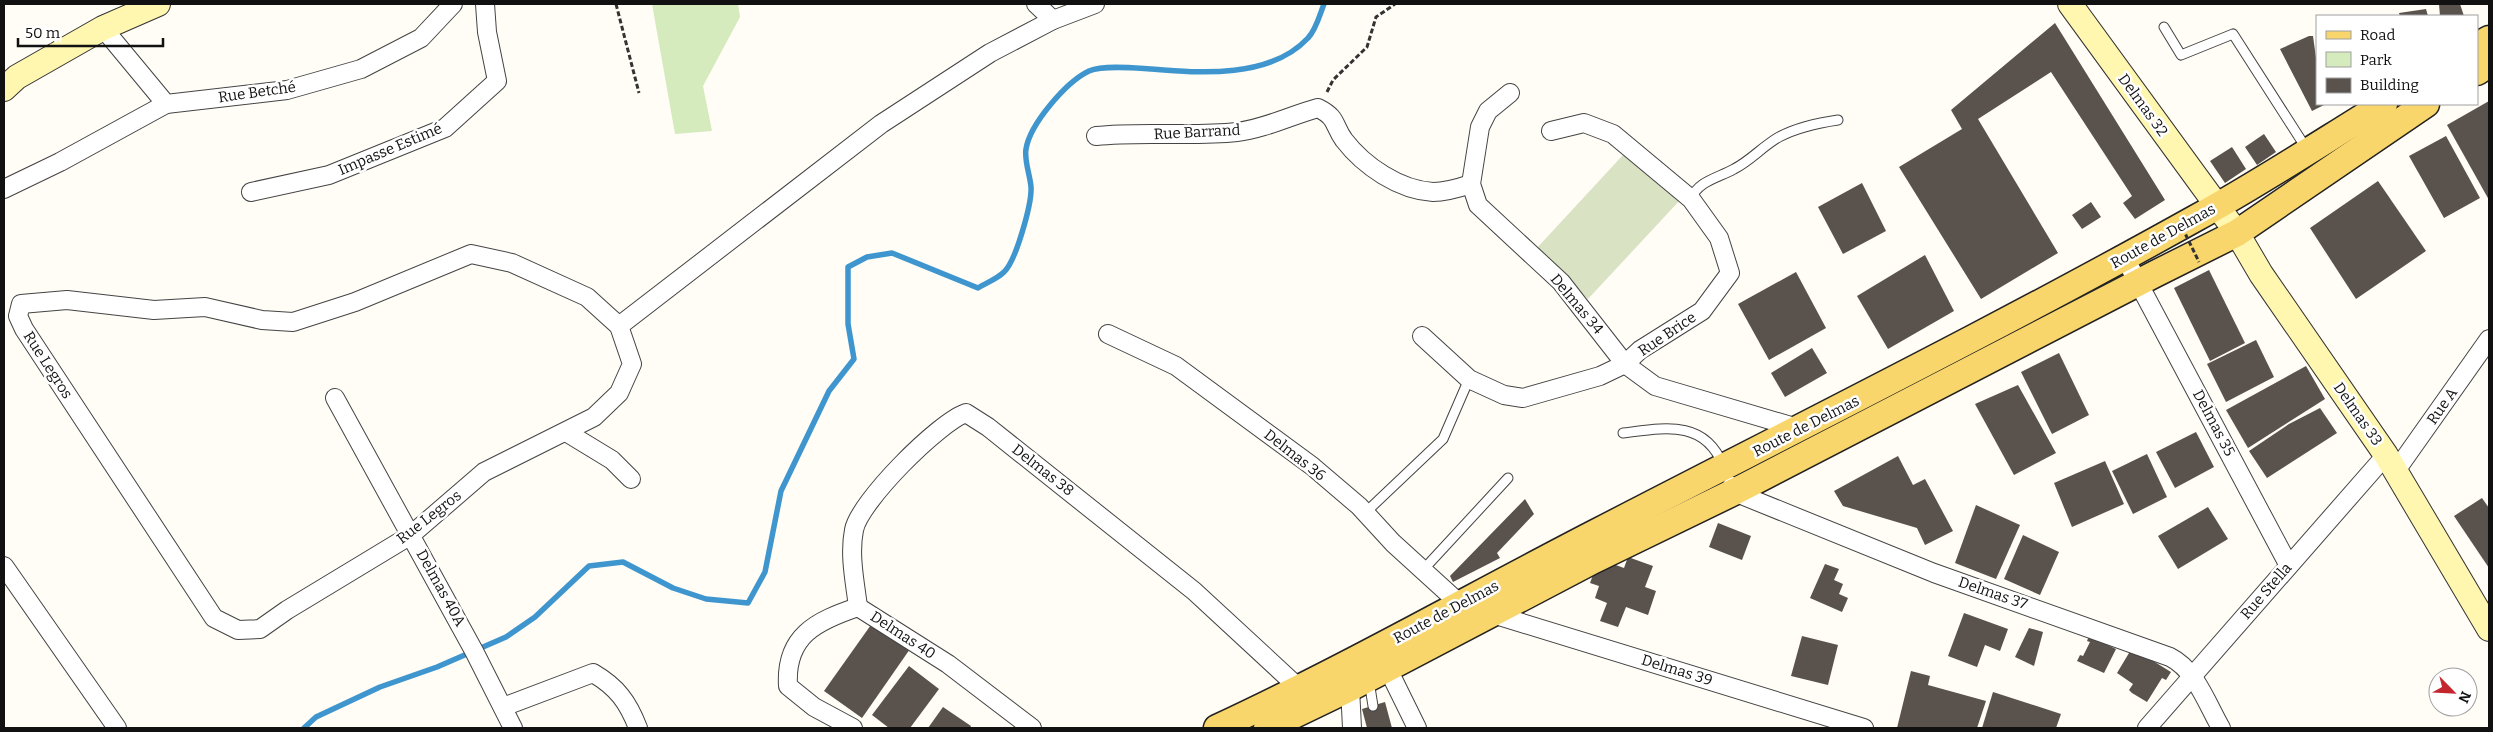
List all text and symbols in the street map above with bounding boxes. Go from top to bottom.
scale bar [18,15,162,47]
legend [2316,15,2478,105]
text: 50 m [25,24,61,42]
text: Road [2360,26,2395,44]
text: Park [2360,51,2392,69]
street label: Delmas 32 [2114,70,2172,140]
text: Building [2360,76,2419,94]
street label: Rue Betché [217,78,297,106]
street label: Impasse Estimé [335,119,445,179]
street label: Rue Barrand [1153,121,1241,143]
street label: Route de Delmas [2108,200,2218,272]
street label: Delmas 34 [1547,270,1608,338]
street label: Rue Brice [1635,308,1699,360]
street label: Rue Legros [20,328,76,402]
street label: Delmas 33 [2330,379,2386,449]
street label: Rue A [2423,384,2461,428]
street label: Delmas 35 [2189,387,2239,459]
street label: Route de Delmas [1750,391,1862,461]
street label: Delmas 36 [1261,425,1330,485]
street label: Delmas 38 [1009,440,1077,500]
street label: Rue Legros [393,486,465,548]
street label: Delmas 40A [413,547,470,630]
street label: Rue Stella [2237,559,2295,623]
street label: Delmas 37 [1956,573,2030,613]
street label: Route de Delmas [1390,577,1502,647]
street label: Delmas 40 [867,607,939,663]
street label: Delmas 39 [1639,651,1715,689]
north arrow [2428,667,2478,717]
text: N [2454,689,2474,706]

